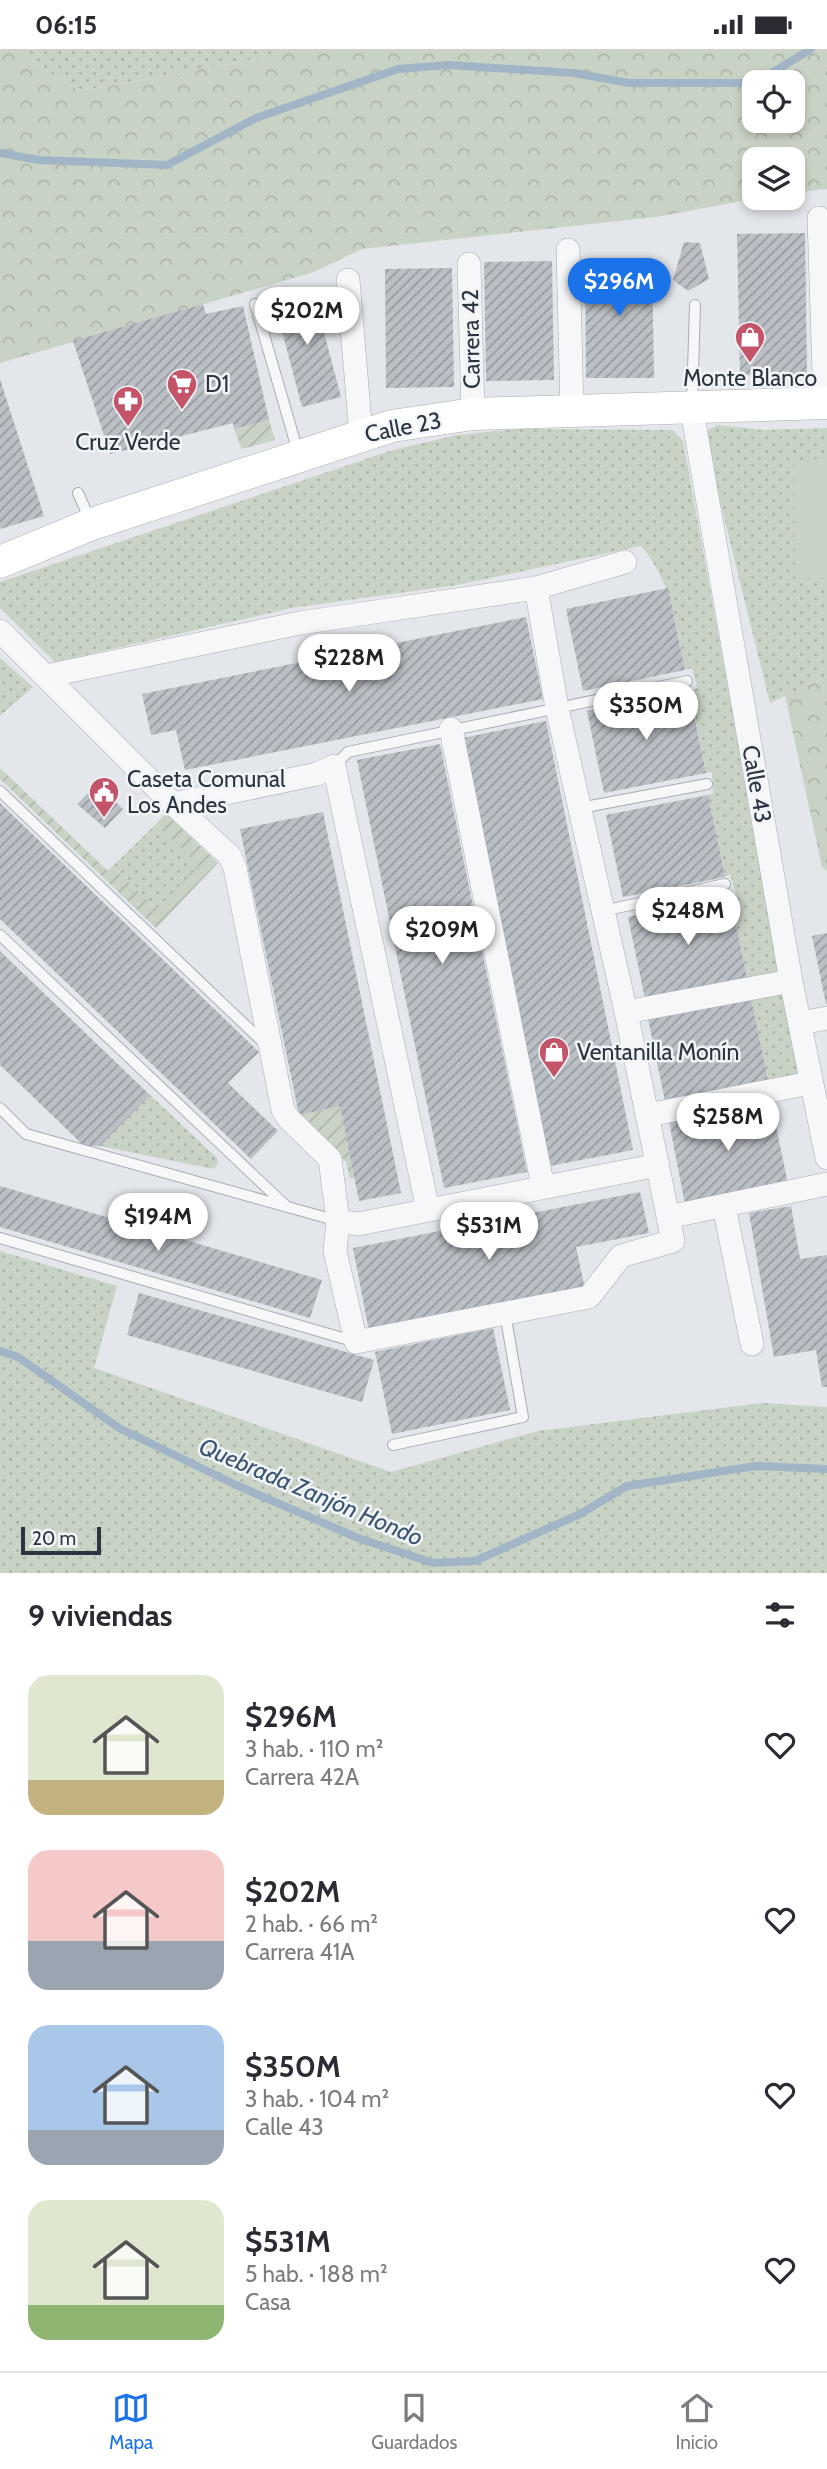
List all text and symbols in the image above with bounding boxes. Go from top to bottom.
text: 06:15 [35,9,97,41]
map controls [742,70,805,210]
button: locate [742,70,805,133]
button: layers [742,147,805,210]
pin: $296M [570,259,668,318]
text: $296M [584,267,654,295]
pin: $202M [258,287,356,347]
street label: Carrera 42 [456,289,486,389]
text: $202M [270,296,344,324]
shop icon: Monte Blanco [733,320,767,364]
place label: Monte Blanco [683,364,817,392]
supermarket icon: D1 [165,367,199,411]
place label: D1 [205,370,229,398]
pharmacy icon: Cruz Verde [111,384,145,428]
street label: Calle 23 [362,406,444,448]
place label: Cruz Verde [75,428,181,456]
pin: $228M [300,635,398,694]
text: $228M [314,643,384,671]
pin: $350M [597,683,695,742]
text: $350M [609,691,683,719]
street label: Calle 43 [736,743,778,825]
place label: Caseta Comunal Los Andes [127,765,286,819]
public building icon: Caseta Comunal Los Andes [87,775,121,819]
pin: $248M [639,887,737,947]
text: $248M [652,896,724,924]
pin: $209M [393,907,491,966]
text: $209M [405,915,479,943]
shop icon: Ventanilla Monín [537,1035,571,1079]
place label: Ventanilla Monín [577,1038,739,1066]
pin: $258M [679,1093,777,1153]
text: $258M [693,1102,763,1130]
pin: $194M [109,1193,207,1253]
text: $194M [124,1202,192,1230]
pin: $531M [440,1203,538,1262]
text: $531M [456,1211,522,1239]
water label: Quebrada Zanjón Hondo [195,1431,427,1552]
scale bar [21,1524,102,1556]
text: 20 m [32,1527,76,1550]
icon: filters [761,1596,799,1634]
text: 9 viviendas [28,1597,173,1634]
text: $296M [245,1698,337,1735]
icon: home [84,1703,168,1787]
icon: heart [761,1726,799,1764]
text: 3 hab. · 110 m² [245,1735,383,1763]
text: Carrera 42A [245,1763,359,1791]
text: $202M [245,1873,340,1910]
icon: home [84,1878,168,1962]
icon: heart [761,1901,799,1939]
text: 2 hab. · 66 m² [245,1910,378,1938]
text: Carrera 41A [245,1938,355,1966]
text: $350M [245,2048,341,2085]
icon: home [84,2053,168,2137]
icon: heart [761,2076,799,2114]
text: 3 hab. · 104 m² [245,2085,389,2113]
text: Calle 43 [245,2113,324,2141]
text: $531M [245,2223,331,2260]
icon: home [84,2228,168,2312]
icon: heart [761,2251,799,2289]
text: 5 hab. · 188 m² [245,2260,388,2288]
text: Casa [245,2288,291,2316]
tab: Mapa [109,2389,153,2454]
tab: Guardados [371,2389,457,2454]
tab: Inicio [675,2389,718,2454]

